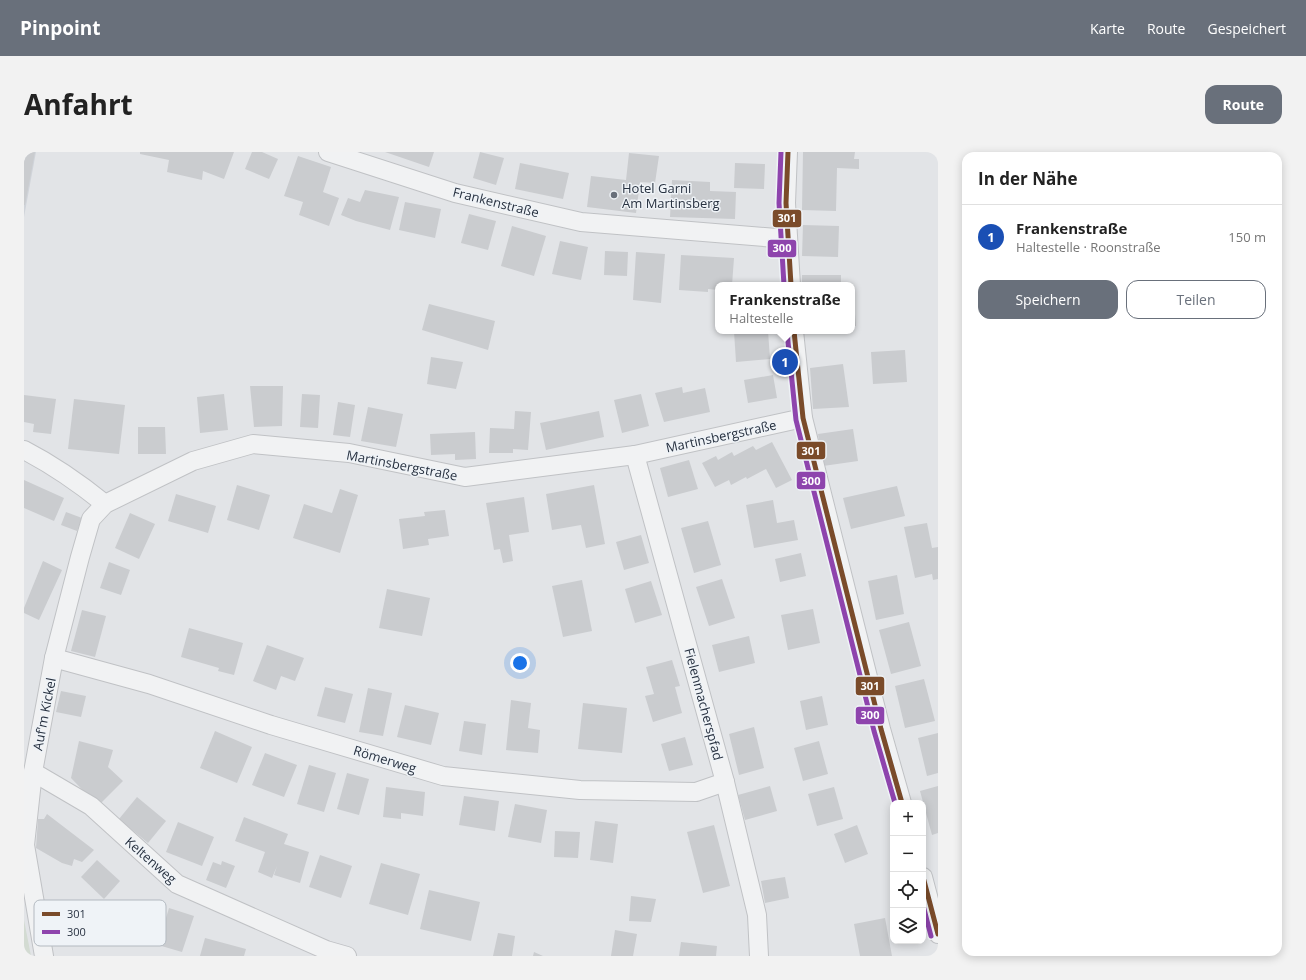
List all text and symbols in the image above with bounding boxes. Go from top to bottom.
text: Pinpoint [20,15,101,41]
text: Karte [1090,19,1125,38]
text: Route [1147,19,1185,38]
text: Gespeichert [1207,19,1286,38]
text: Anfahrt [24,85,133,123]
button: Route [1205,85,1282,124]
text: In der Nähe [978,167,1077,190]
place label: Hotel Garni Am Martinsberg [622,179,720,212]
street label: Frankenstraße [451,183,541,221]
marker: Hotel Garni Am Martinsberg [609,190,619,200]
line badge: 301 [772,209,802,228]
text: 301 [778,210,796,225]
text: Frankenstraße [1016,218,1127,238]
text: 1 [987,228,995,246]
text: 150 m [1228,228,1266,246]
text: Haltestelle · Roonstraße [1016,238,1161,256]
line badge: 300 [767,239,797,258]
text: 300 [773,240,791,255]
button: Speichern [978,280,1118,319]
button: Teilen [1126,280,1266,319]
popup [715,282,855,334]
text: Frankenstraße [729,289,841,309]
text: Haltestelle [729,309,793,327]
pin: 1 [772,347,798,377]
street label: Martinsbergstraße [664,415,778,457]
line badge: 301 [796,441,826,460]
text: 301 [802,443,820,458]
street label: Martinsbergstraße [345,445,459,485]
line badge: 300 [796,471,826,490]
text: 300 [802,473,820,488]
street label: Fielenmacherspfad [680,646,728,762]
your location [510,653,530,673]
street label: Auf'm Kickel [28,676,60,752]
line badge: 301 [855,676,885,696]
text: 301 [861,678,879,693]
line badge: 300 [855,706,885,725]
text: 300 [861,707,879,722]
street label: Römerweg [351,741,419,777]
map controls [890,800,926,944]
button: + [890,800,926,836]
street label: Keltenweg [121,833,181,887]
button: − [890,836,926,872]
button: locate [890,872,926,908]
legend [34,900,166,946]
text: 301 [67,906,86,921]
button: layers [890,908,926,944]
text: 300 [67,924,86,939]

